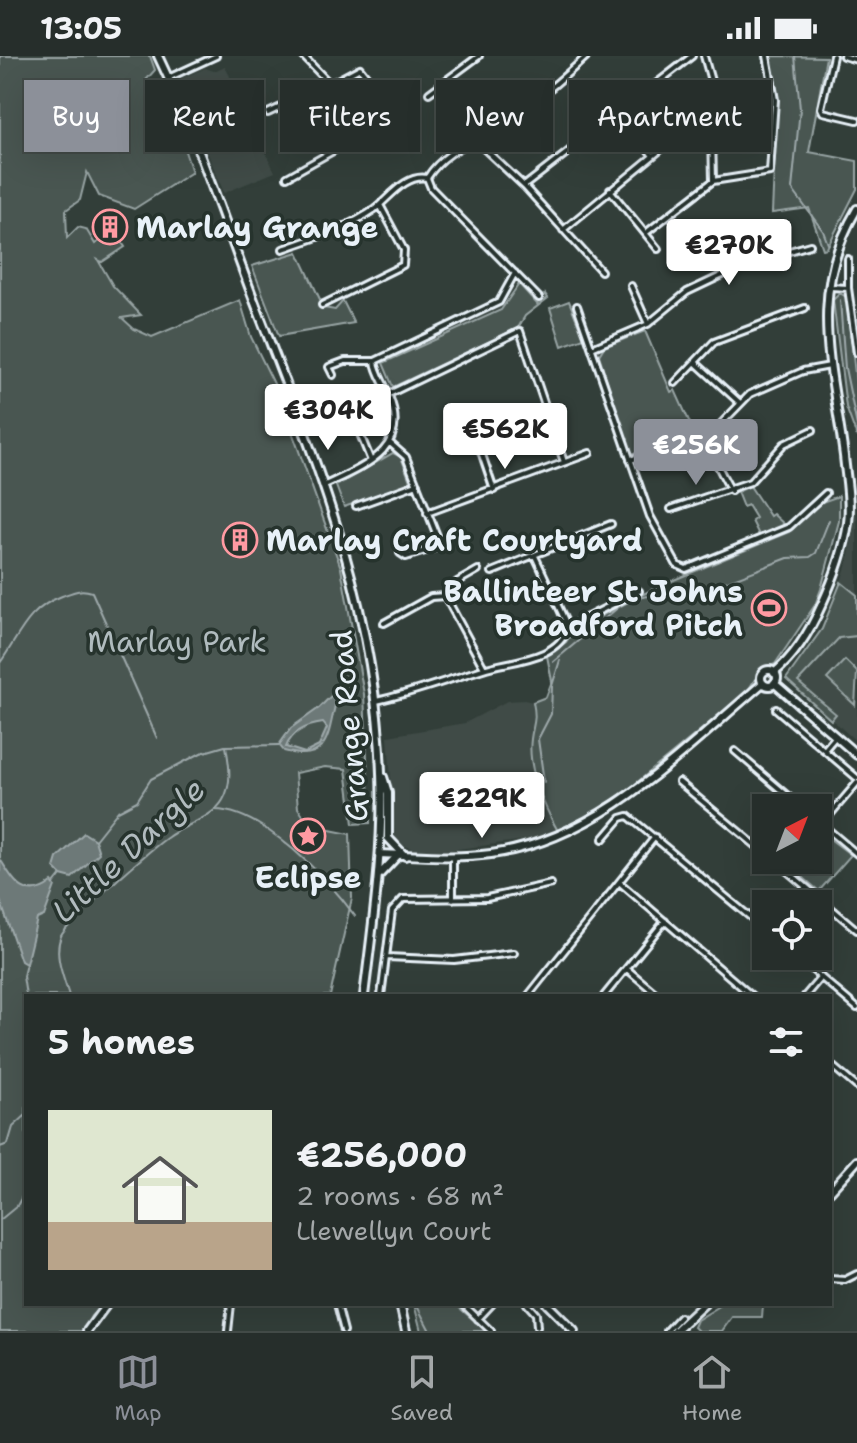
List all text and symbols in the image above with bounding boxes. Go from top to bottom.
text: 13:05 [40,8,122,49]
chip: Buy [24,80,129,152]
chip: Rent [145,80,264,152]
chip: Filters [280,80,420,152]
chip: New [436,80,553,152]
chip: Apartment [569,80,771,152]
place label: Marlay Grange [136,207,379,248]
building icon: Marlay Grange [91,208,129,246]
pin: €270K [673,219,785,287]
text: €270K [684,227,774,262]
pin: €304K [272,384,384,452]
text: €304K [283,392,373,427]
pin: €562K [449,403,561,471]
text: €562K [461,411,549,446]
pin: €256K [640,419,752,487]
text: €256K [652,427,740,462]
place label: Marlay Craft Courtyard [266,520,643,561]
building icon: Marlay Craft Courtyard [221,521,259,559]
place label: Ballinteer St Johns Broadford Pitch [444,571,743,646]
sports icon: Ballinteer St Johns Broadford Pitch [750,589,788,627]
park label: Marlay Park [87,621,267,662]
street label: Grange Road [320,628,378,824]
water label: Little Dargle [42,768,214,932]
pin: €229K [426,772,538,840]
text: €229K [437,780,527,815]
north arrow [752,794,832,874]
map controls [752,794,832,970]
place icon: Eclipse [289,817,327,855]
place label: Eclipse [255,857,361,898]
button: locate [752,890,832,970]
text: 5 homes [48,1019,195,1065]
icon: filters [764,1020,808,1064]
text: €256,000 [296,1132,467,1178]
icon: home [112,1142,208,1238]
text: 2 rooms · 68 m² [296,1178,504,1213]
text: Llewellyn Court [296,1213,492,1248]
tab: Map [114,1350,162,1427]
tab: Saved [391,1350,453,1427]
tab: Home [682,1350,743,1427]

